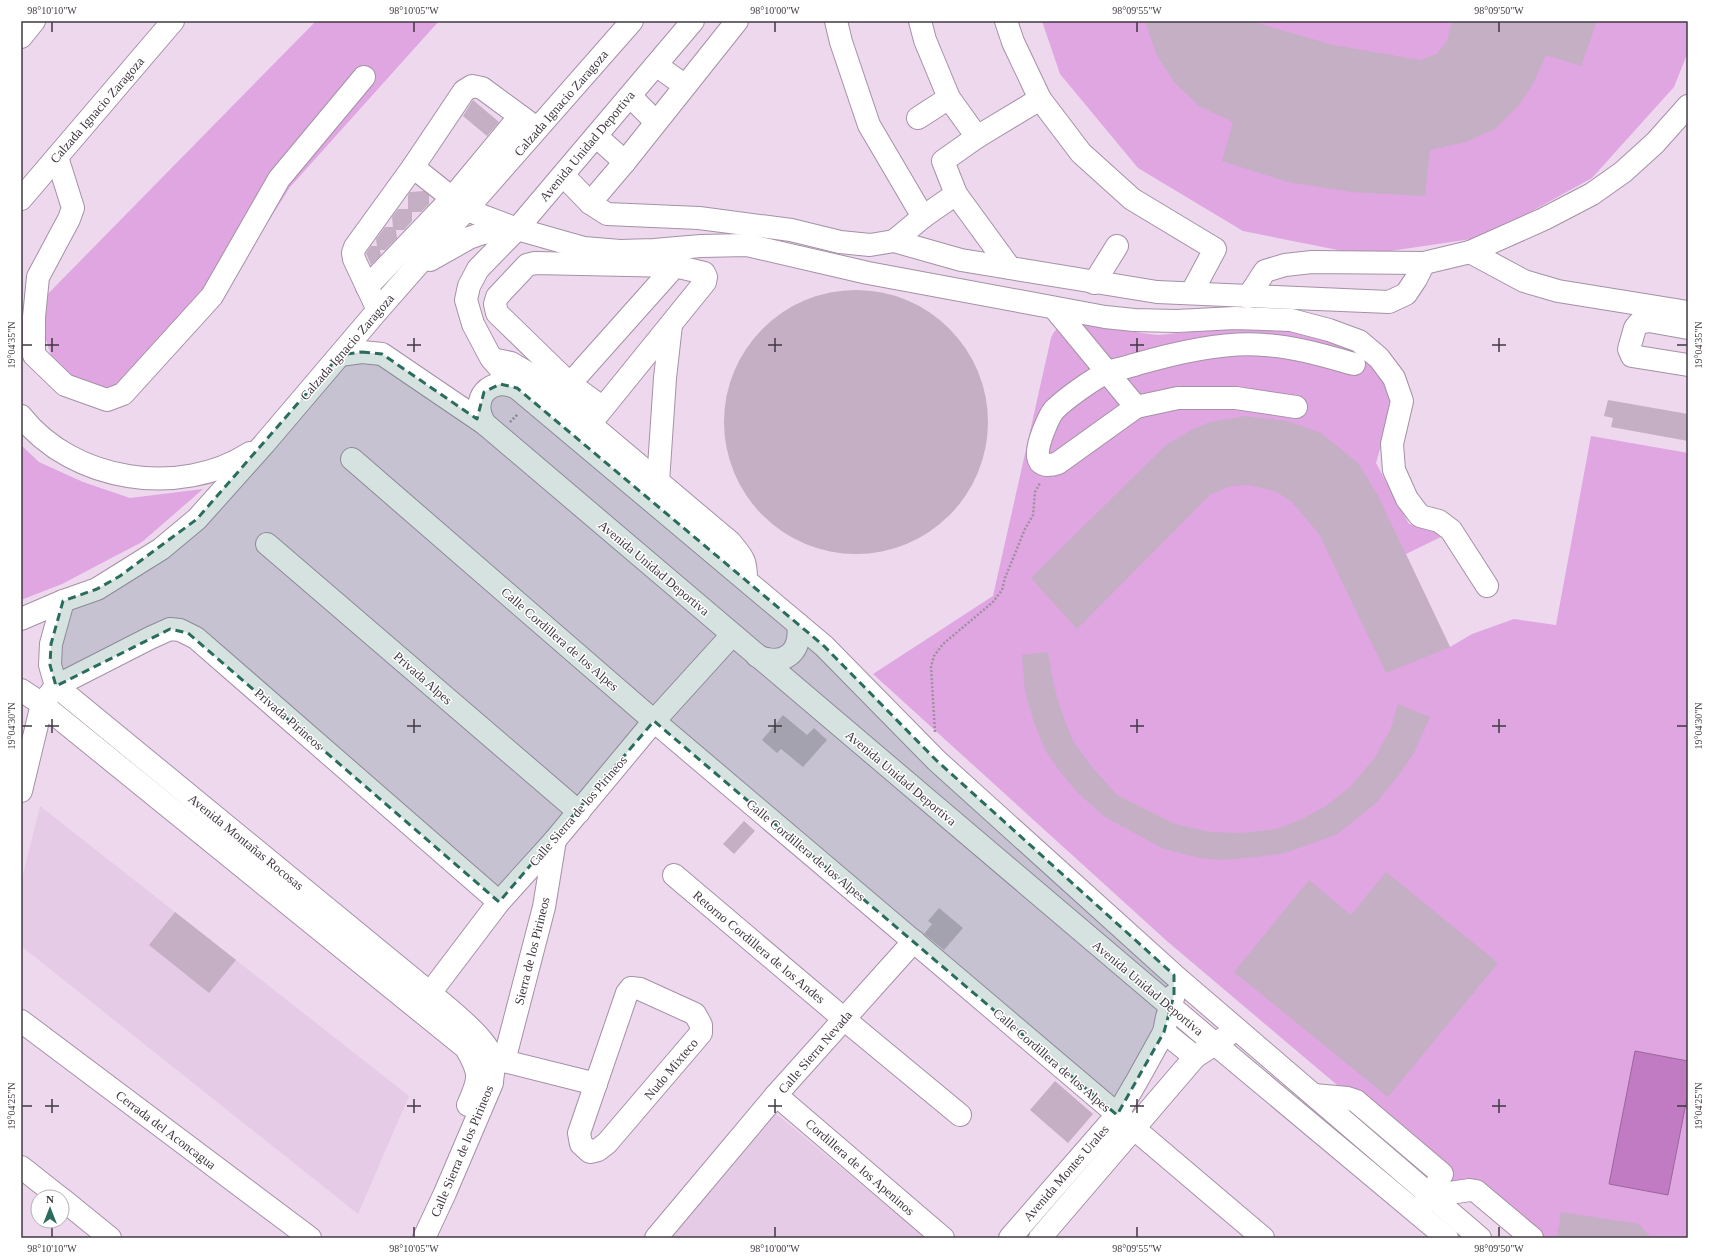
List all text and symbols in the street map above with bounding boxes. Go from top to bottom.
text: 98°10'10"W [27,5,77,16]
text: 98°10'05"W [389,5,439,16]
text: 98°10'00"W [750,5,800,16]
text: 98°09'55"W [1112,5,1162,16]
text: 98°09'50"W [1474,5,1524,16]
street label: Calzada Ignacio Zaragoza [511,47,611,159]
street label: Calzada Ignacio Zaragoza [47,54,147,166]
street label: Avenida Unidad Deportiva [536,87,638,204]
street label: Calzada Ignacio Zaragoza [297,291,397,403]
text: 19°04'35"N [6,321,17,369]
text: 19°04'35"N [1693,321,1704,369]
street label: Avenida Unidad Deportiva [596,517,713,619]
street label: Calle Cordillera de los Alpes [498,584,622,694]
street label: Privada Alpes [391,649,455,707]
street label: Privada Pirineos [252,685,326,753]
text: 19°04'30"N [6,702,17,750]
text: 19°04'30"N [1693,702,1704,750]
street label: Avenida Unidad Deportiva [843,727,960,829]
street label: Calle Sierra de los Pirineos [526,753,630,869]
street label: Avenida Montañas Rocosas [185,791,307,893]
street label: Calle Cordillera de los Alpes [744,796,868,904]
street label: Retorno Cordillera de los Andes [690,887,828,1007]
street label: Sierra de los Pirineos [511,895,553,1007]
street label: Avenida Unidad Deportiva [1090,937,1207,1039]
street label: Calle Cordillera de los Alpes [990,1005,1114,1115]
street label: Calle Sierra Nevada [775,1007,855,1096]
street label: Nudo Mixteco [641,1035,701,1103]
text: 19°04'25"N [6,1082,17,1130]
text: 19°04'25"N [1693,1082,1704,1130]
street label: Calle Sierra de los Pirineos [427,1083,497,1219]
street label: Cerrada del Aconcagua [113,1088,219,1173]
street label: Cordillera de los Apeninos [803,1116,917,1218]
street label: Avenida Montes Urales [1020,1122,1112,1224]
north arrow [30,1189,70,1229]
text: N [46,1193,54,1205]
text: 98°10'10"W [27,1243,77,1254]
text: 98°10'05"W [389,1243,439,1254]
text: 98°10'00"W [750,1243,800,1254]
text: 98°09'55"W [1112,1243,1162,1254]
text: 98°09'50"W [1474,1243,1524,1254]

